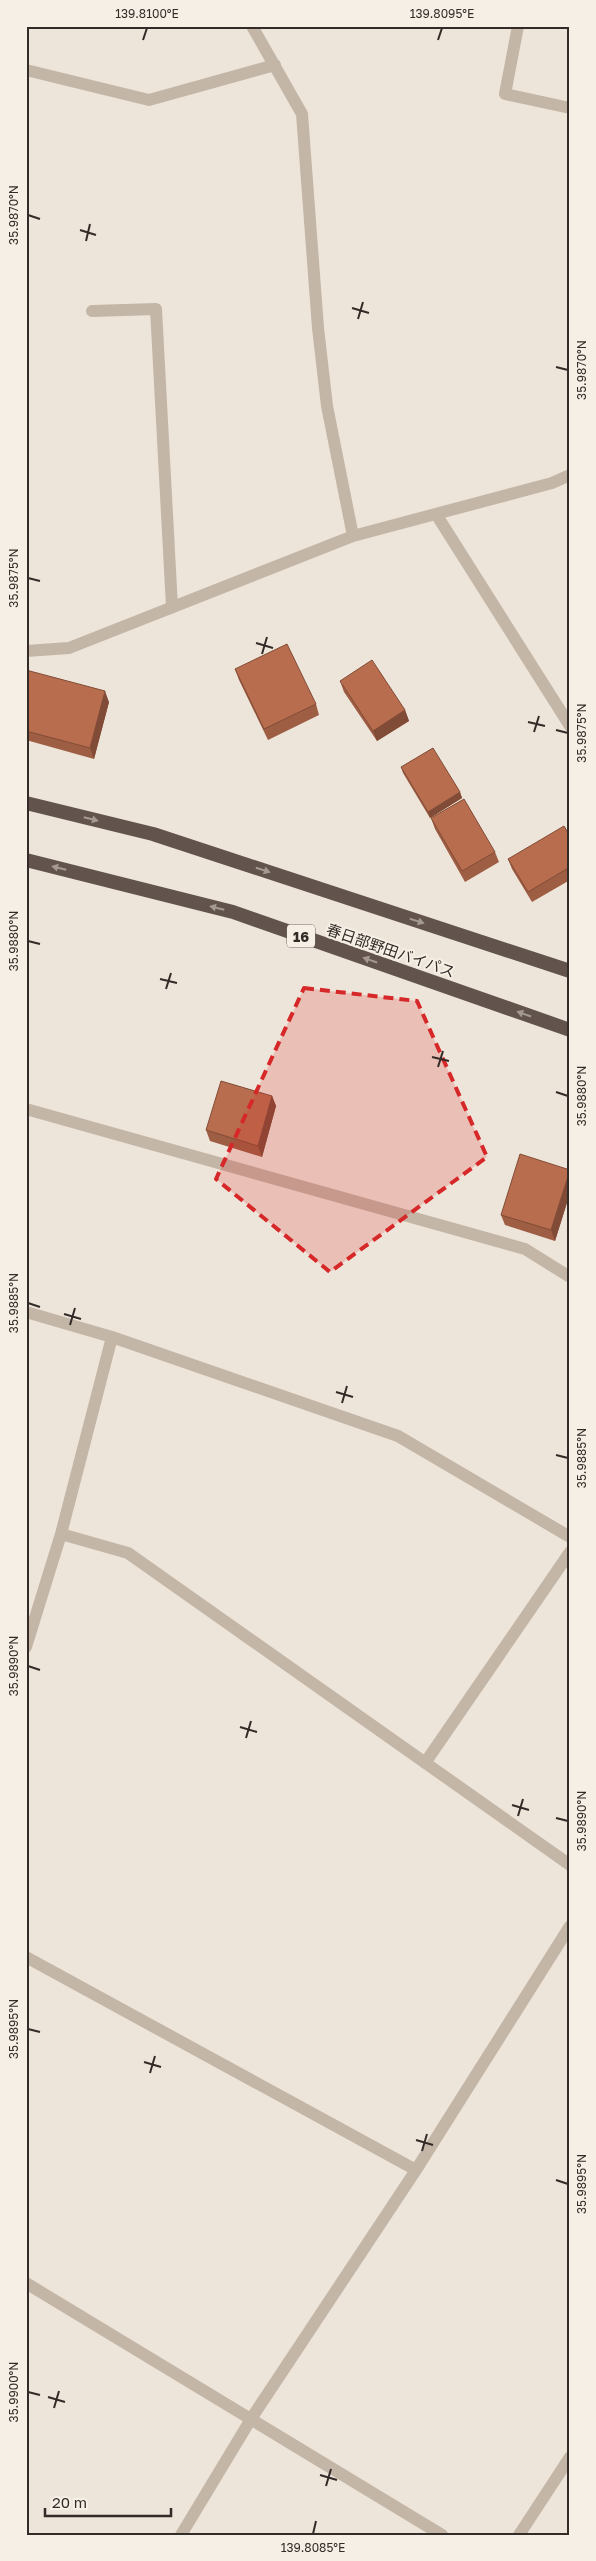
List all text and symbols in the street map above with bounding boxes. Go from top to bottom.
text: 139.8100°E [115,6,179,21]
text: 139.8095°E [410,6,474,21]
text: 35.9870°N [6,185,21,245]
text: 35.9870°N [574,340,589,400]
text: 35.9875°N [6,548,21,608]
text: 35.9875°N [574,703,589,763]
one-way arrow [83,815,98,823]
one-way arrow [52,864,67,872]
one-way arrow [256,867,271,875]
one-way arrow [209,904,224,912]
text: 35.9880°N [6,911,21,971]
one-way arrow [410,917,425,925]
street label: 春日部野田バイパス [324,920,458,980]
road number: 16 [287,924,315,948]
one-way arrow [363,956,378,963]
one-way arrow [516,1010,531,1018]
text: 35.9880°N [574,1066,589,1126]
text: 35.9885°N [6,1273,21,1333]
text: 35.9885°N [574,1428,589,1488]
text: 35.9890°N [6,1636,21,1696]
text: 35.9890°N [574,1791,589,1851]
text: 35.9895°N [6,1999,21,2059]
text: 35.9895°N [574,2154,589,2214]
text: 35.9900°N [6,2362,21,2422]
scale bar [45,2486,171,2518]
text: 20 m [52,2493,87,2511]
text: 139.8085°E [281,2540,345,2555]

